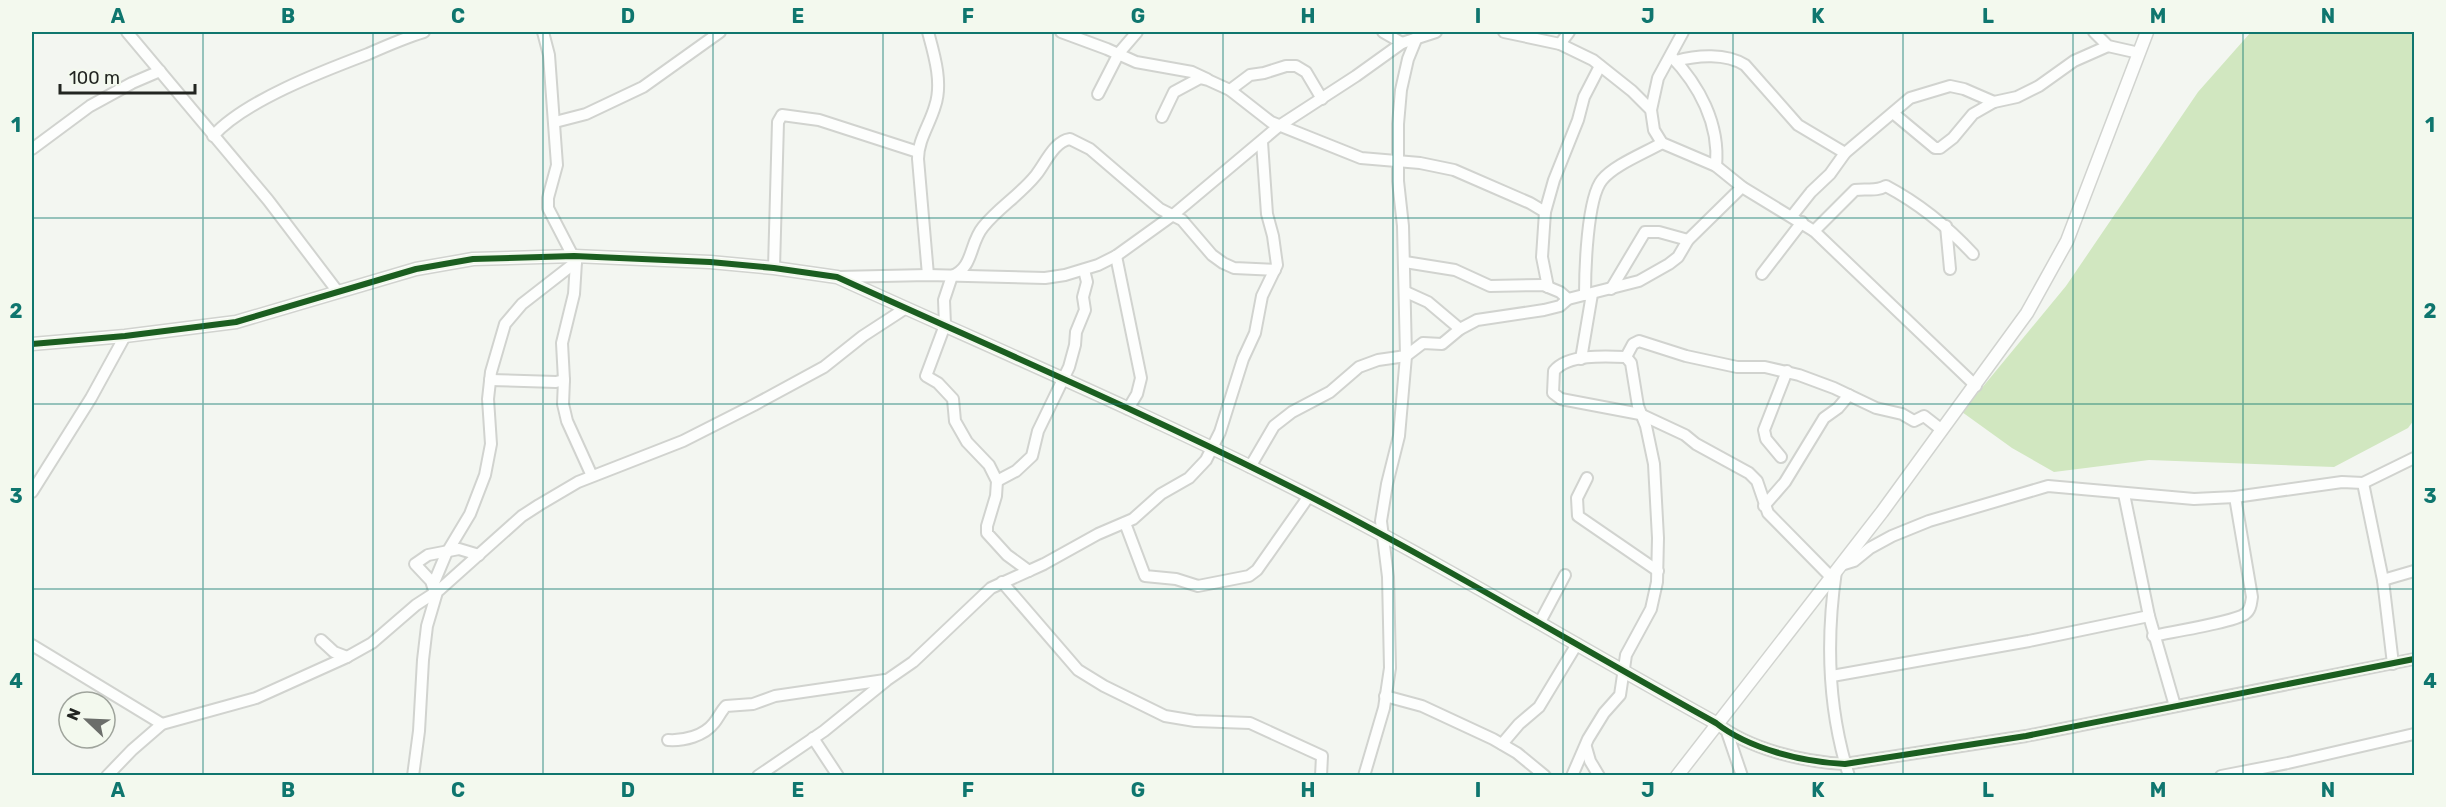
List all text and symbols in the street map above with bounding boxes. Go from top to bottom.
text: A [111,4,126,28]
text: B [281,4,295,28]
text: C [451,4,465,28]
text: D [621,4,635,28]
text: E [792,4,804,28]
text: F [962,4,974,28]
text: G [1131,4,1145,28]
text: H [1301,4,1315,28]
text: I [1475,4,1481,28]
text: J [1641,4,1655,28]
text: K [1811,4,1825,28]
text: L [1982,4,1994,28]
text: M [2150,4,2166,28]
text: N [2321,4,2335,28]
scale bar [60,57,195,95]
text: 100 m [69,67,120,89]
text: 1 [11,113,21,137]
text: 1 [2425,113,2435,137]
text: 2 [10,299,23,323]
text: 2 [2424,299,2437,323]
text: 3 [9,484,23,508]
text: 3 [2423,484,2437,508]
text: 4 [9,669,23,693]
text: 4 [2423,669,2437,693]
north arrow [57,690,117,750]
text: N [63,705,85,723]
text: A [111,778,126,802]
text: B [281,778,295,802]
text: C [451,778,465,802]
text: D [621,778,635,802]
text: E [792,778,804,802]
text: F [962,778,974,802]
text: G [1131,778,1145,802]
text: H [1301,778,1315,802]
text: I [1475,778,1481,802]
text: J [1641,778,1655,802]
text: K [1811,778,1825,802]
text: L [1982,778,1994,802]
text: M [2150,778,2166,802]
text: N [2321,778,2335,802]

